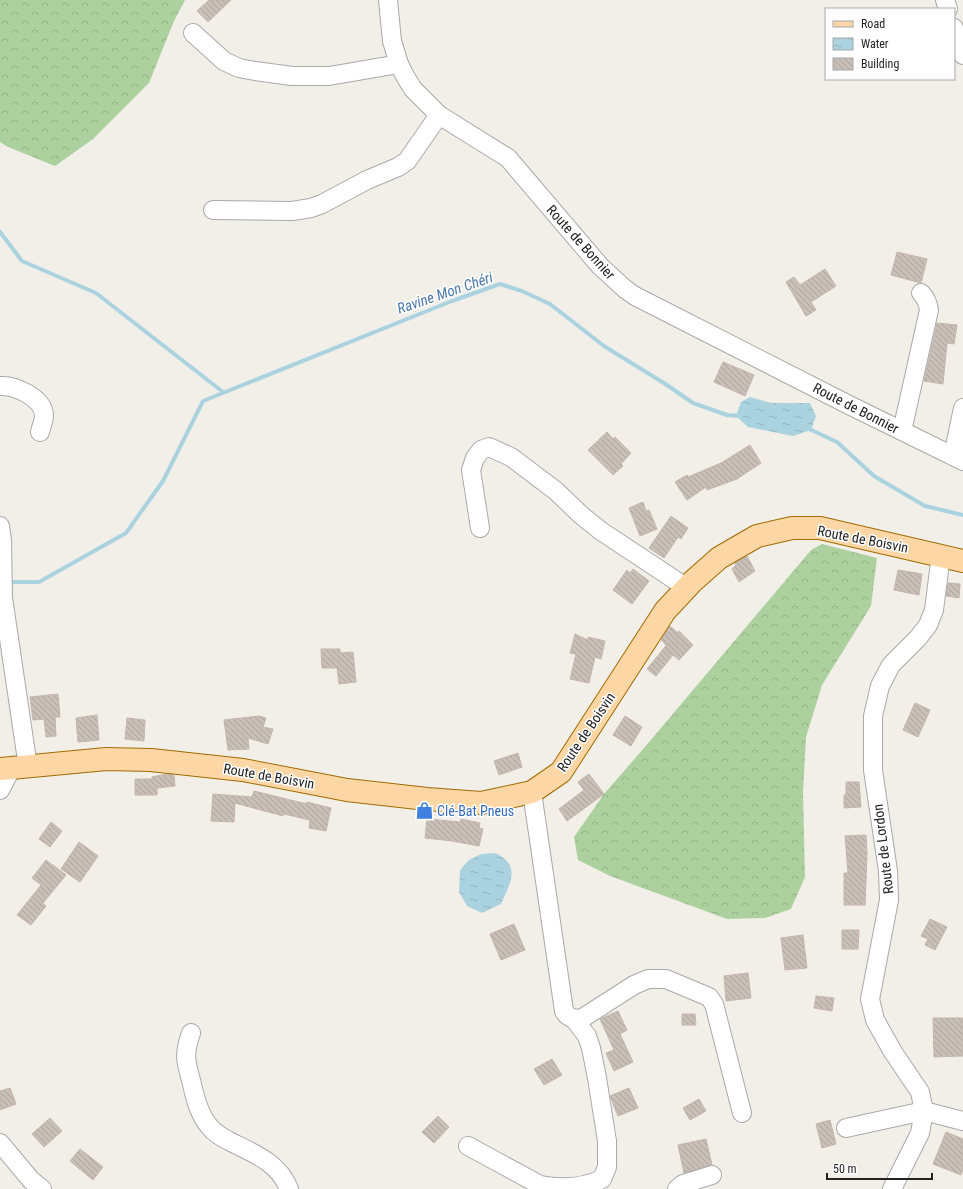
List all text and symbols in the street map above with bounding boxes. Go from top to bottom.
legend [825,8,955,80]
text: Road [861,17,885,31]
text: Water [861,37,889,51]
text: Building [861,57,899,71]
street label: Route de Bonnier [544,202,618,282]
water label: Ravine Mon Chéri [395,268,496,318]
street label: Route de Bonnier [810,380,902,436]
street label: Route de Boisvin [816,522,910,556]
street label: Route de Boisvin [554,689,618,775]
street label: Route de Boisvin [222,760,316,792]
shop icon: Clé-Bat Pneus [414,801,434,821]
place label: Clé-Bat Pneus [437,803,514,819]
street label: Route de Lordon [870,803,896,895]
scale bar [827,1155,932,1181]
text: 50 m [833,1162,857,1176]

